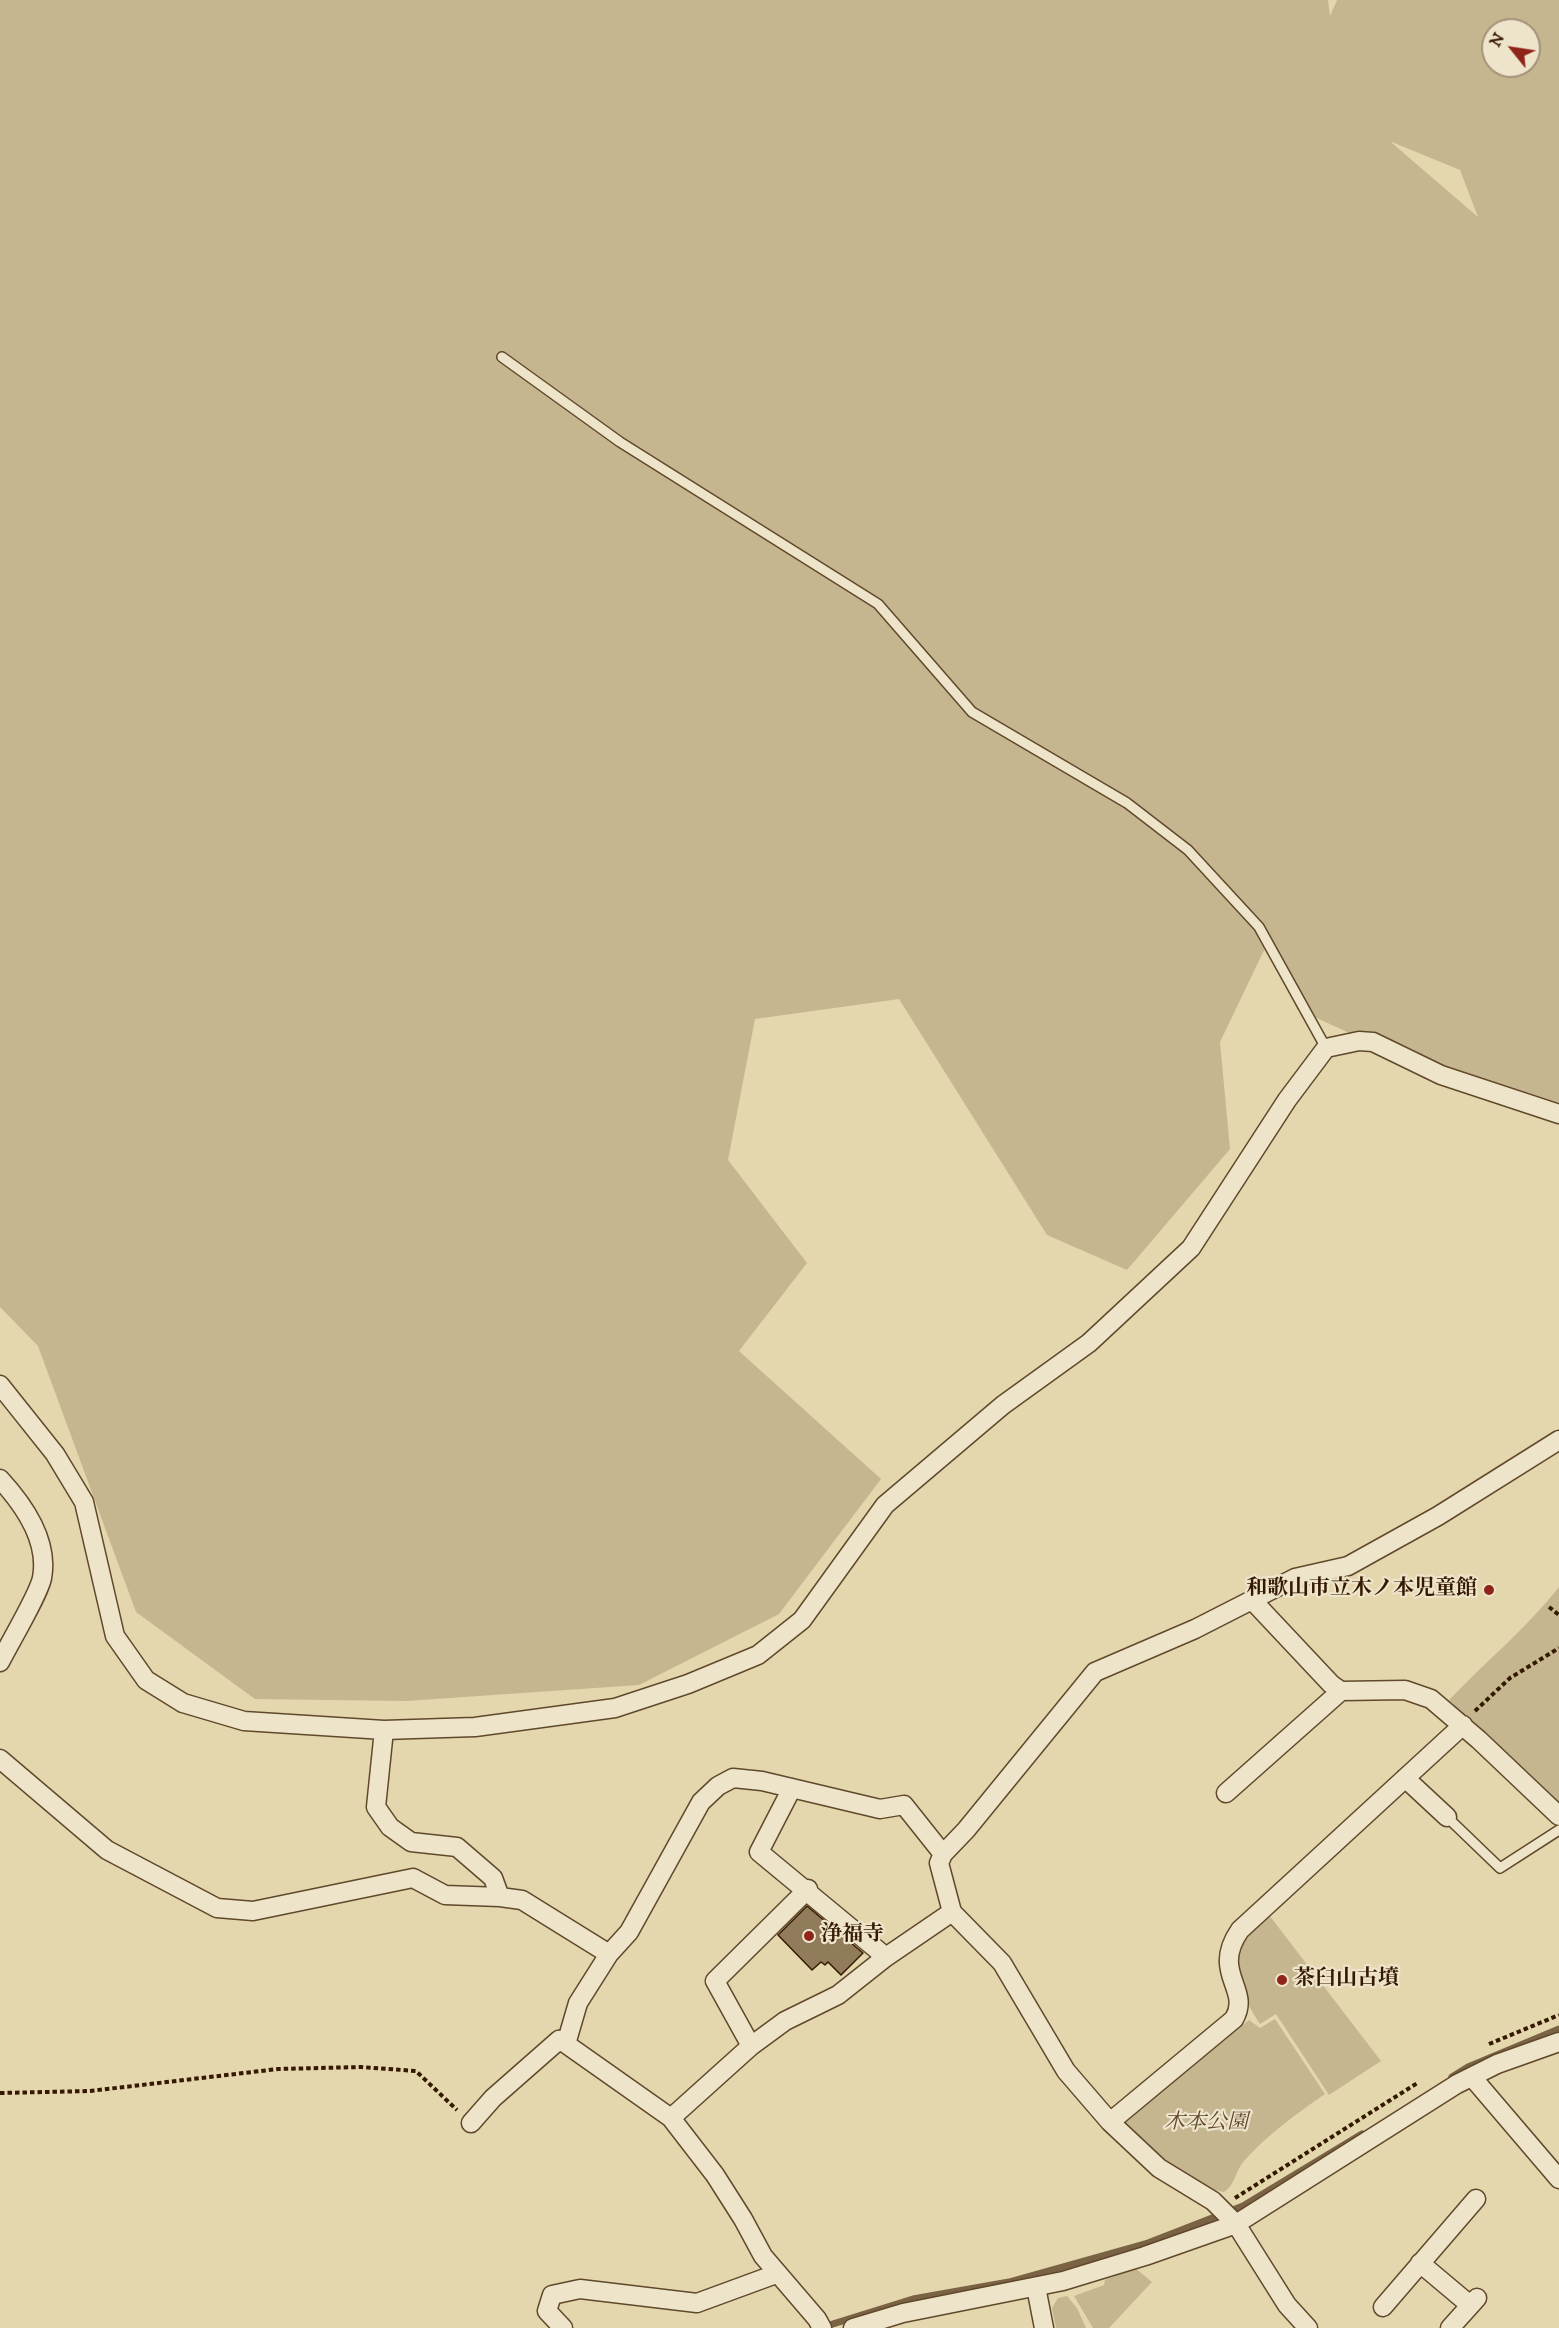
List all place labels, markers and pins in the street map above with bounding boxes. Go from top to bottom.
place label: 和歌山市立木ノ本児童館 [1246,1577,1477,1603]
marker: 和歌山市立木ノ本児童館 [1482,1583,1496,1597]
place label: 浄福寺 [821,1923,884,1949]
marker: 浄福寺 [802,1929,816,1943]
place label: 茶臼山古墳 [1294,1967,1399,1993]
marker: 茶臼山古墳 [1275,1973,1289,1987]

